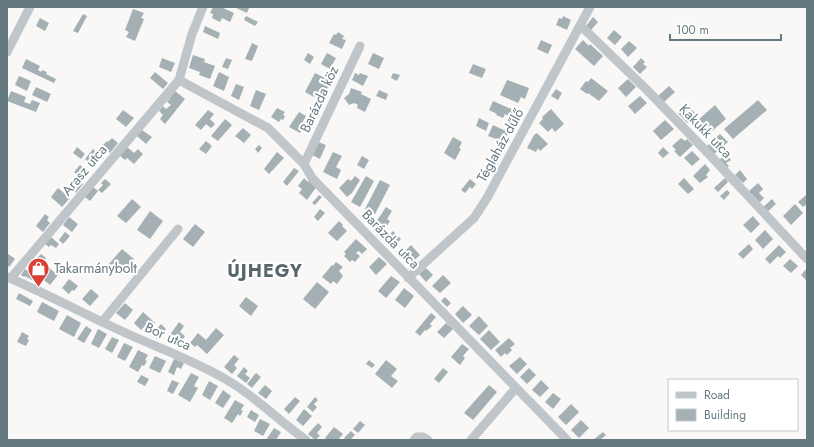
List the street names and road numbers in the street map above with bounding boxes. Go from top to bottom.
street label: Barázda köz [295,62,343,136]
street label: Kakukk utca [675,99,737,163]
street label: Téglaház dűlő [472,104,529,185]
street label: Arasz utca [57,140,111,200]
street label: Barázda utca [358,205,424,273]
street label: Bor utca [142,317,194,355]

